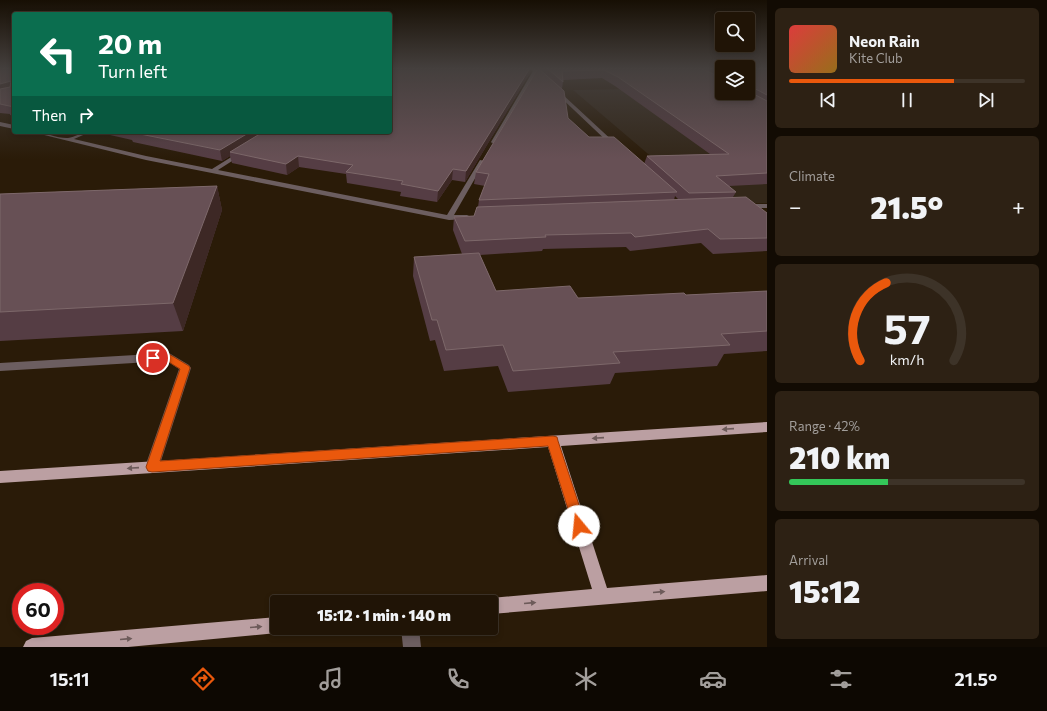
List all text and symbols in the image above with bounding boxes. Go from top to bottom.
map controls [715,12,755,100]
button: search [715,12,755,52]
text: 20 m [98,26,162,60]
icon: left [32,28,84,80]
text: Neon Rain [849,32,920,50]
text: Kite Club [849,50,903,66]
text: Turn left [98,60,167,82]
button: layers [715,60,755,100]
icon: previous [817,89,839,111]
icon: pause [896,89,918,111]
icon: next [975,89,997,111]
icon: right [75,104,97,126]
text: Then [32,106,67,124]
text: Climate [789,168,835,184]
text: 21.5° [870,188,943,225]
text: − [789,193,802,220]
text: + [1012,193,1025,220]
text: 57 [883,302,931,353]
pin [136,341,170,375]
icon: arrive [142,347,164,369]
text: km/h [890,350,924,368]
text: Range · 42% [789,418,860,434]
one-way arrow [722,426,734,433]
one-way arrow [592,434,604,441]
text: 210 km [789,438,890,475]
one-way arrow [127,465,139,472]
position arrow [558,505,600,547]
text: Arrival [789,552,828,568]
text: 15:12 [789,572,860,609]
speed limit sign: 60 [12,583,64,635]
one-way arrow [653,589,665,596]
one-way arrow [524,600,536,607]
text: 15:12 · 1 min · 140 m [317,606,451,624]
one-way arrow [250,624,262,630]
one-way arrow [120,635,132,642]
icon: directions [189,665,217,693]
icon: music [317,665,345,693]
icon: phone [444,665,472,693]
icon: climate [572,665,600,693]
icon: car [699,665,727,693]
icon: filters [827,665,855,693]
text: 15:11 [50,668,89,690]
text: 21.5° [954,668,997,690]

